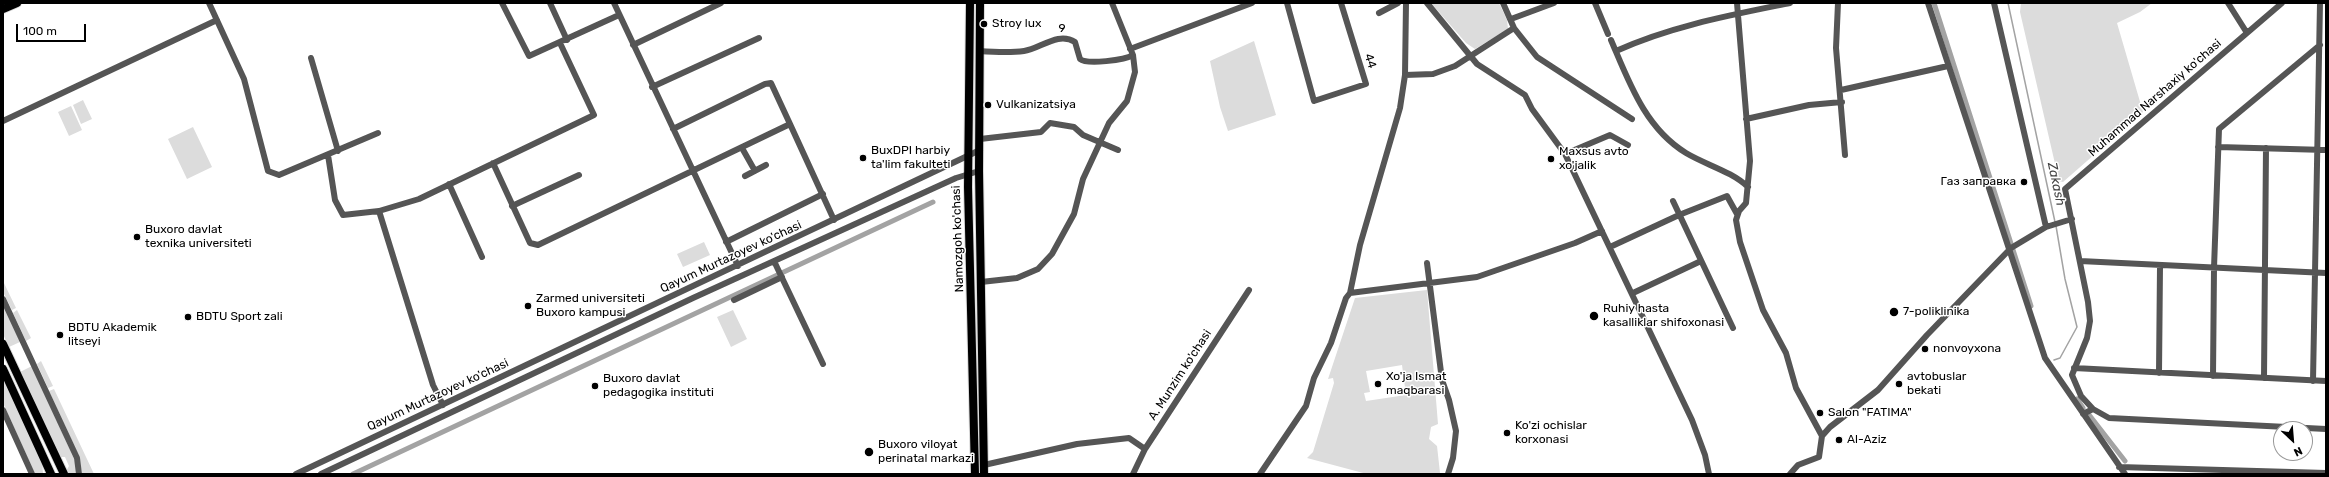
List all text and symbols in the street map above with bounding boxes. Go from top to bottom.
scale bar [18,16,88,42]
place label: Stroy lux [992,17,1041,31]
marker: Stroy lux [979,19,989,29]
street label: 9 [1058,22,1066,36]
text: 100 m [23,24,57,38]
street label: Muhammad Narshaxiy ko'chasi [2086,36,2224,160]
street label: 44 [1361,52,1379,70]
place label: Vulkanizatsiya [996,98,1076,112]
marker: Vulkanizatsiya [983,100,993,110]
place label: BuxDPI harbiy ta'lim fakulteti [871,144,951,172]
place label: Maxsus avto xo'jalik [1559,145,1629,173]
marker: BuxDPI harbiy ta'lim fakulteti [858,153,868,163]
marker: Maxsus avto xo'jalik [1546,154,1556,164]
water label: Zakash [2044,161,2068,207]
place label: Газ заправка [1941,175,2016,189]
marker: Газ заправка [2019,177,2029,187]
street label: Namozgoh ko'chasi [949,185,967,293]
street label: Qayum Murtazoyev ko'chasi [658,218,804,296]
place label: Buxoro davlat texnika universiteti [145,223,252,251]
marker: Buxoro davlat texnika universiteti [132,232,142,242]
place label: Zarmed universiteti Buxoro kampusi [536,292,645,320]
marker: Zarmed universiteti Buxoro kampusi [523,301,533,311]
place label: Ruhiy hasta kasalliklar shifoxonasi [1603,302,1724,330]
place label: 7-poliklinika [1903,305,1969,319]
marker: 7-poliklinika [1888,306,1900,318]
place label: BDTU Sport zali [196,310,283,324]
marker: Ruhiy hasta kasalliklar shifoxonasi [1588,310,1600,322]
marker: BDTU Sport zali [183,312,193,322]
place label: BDTU Akademik litseyi [68,321,157,349]
street label: A. Munzim ko'chasi [1145,327,1215,423]
marker: BDTU Akademik litseyi [55,330,65,340]
place label: nonvoyxona [1933,342,2001,356]
marker: nonvoyxona [1920,344,1930,354]
street label: Qayum Murtazoyev ko'chasi [365,356,511,434]
place label: Xo'ja Ismat maqbarasi [1386,370,1446,398]
place label: avtobuslar bekati [1907,370,1966,398]
place label: Buxoro davlat pedagogika instituti [603,372,714,400]
marker: Xo'ja Ismat maqbarasi [1373,379,1383,389]
marker: avtobuslar bekati [1894,379,1904,389]
marker: Buxoro davlat pedagogika instituti [590,381,600,391]
place label: Salon "FATIMA" [1828,406,1912,420]
marker: Salon "FATIMA" [1815,408,1825,418]
place label: Ko'zi ochislar korxonasi [1515,419,1587,447]
north arrow [2273,421,2313,461]
marker: Ko'zi ochislar korxonasi [1502,428,1512,438]
place label: Al-Aziz [1847,433,1887,447]
marker: Al-Aziz [1834,435,1844,445]
place label: Buxoro viloyat perinatal markazi [878,438,974,466]
text: N [2292,444,2304,459]
marker: Buxoro viloyat perinatal markazi [863,446,875,458]

